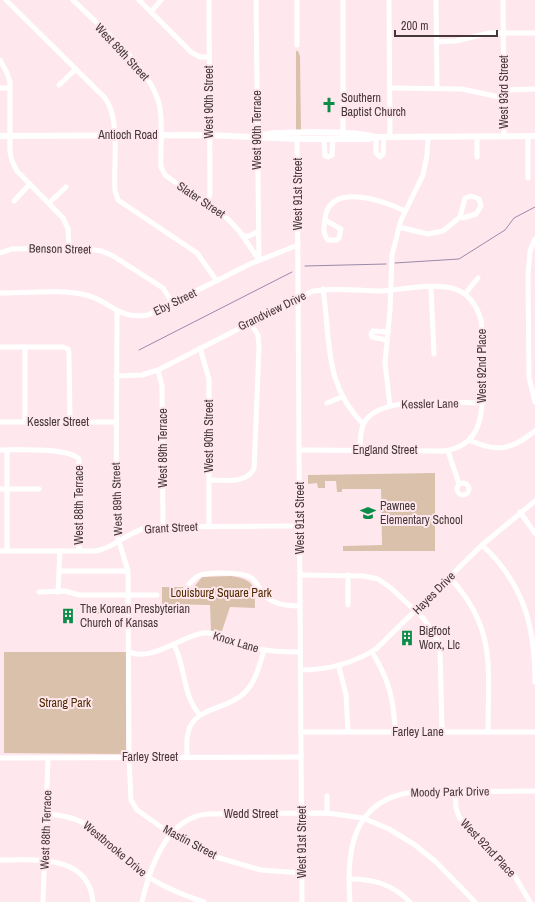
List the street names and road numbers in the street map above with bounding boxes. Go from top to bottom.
street label: West 89th Street [91,20,153,84]
street label: West 93rd Street [496,55,512,129]
street label: West 90th Street [201,65,217,139]
street label: West 90th Terrace [249,90,265,170]
street label: Antioch Road [97,127,158,143]
street label: West 91st Street [290,157,306,230]
street label: Slater Street [174,178,228,222]
street label: Benson Street [29,240,92,258]
street label: Eby Street [151,285,199,319]
street label: Grandview Drive [235,288,309,334]
street label: West 92nd Place [474,329,490,403]
street label: Kessler Lane [401,396,459,412]
street label: West 90th Street [201,399,217,473]
street label: West 89th Terrace [155,408,171,488]
street label: Kessler Street [27,414,89,430]
street label: England Street [352,442,418,458]
street label: West 89th Street [108,462,126,536]
street label: West 88th Terrace [71,465,87,545]
street label: West 91st Street [292,481,308,554]
street label: Grant Street [144,519,198,537]
street label: Hayes Drive [409,568,459,618]
street label: Knox Lane [211,627,261,657]
street label: Farley Lane [392,724,444,740]
street label: Farley Street [122,749,178,765]
street label: Moody Park Drive [410,783,490,801]
street label: West 88th Terrace [37,790,55,870]
street label: West 91st Street [294,805,310,878]
street label: Wedd Street [224,806,279,822]
street label: West 92nd Place [457,815,519,881]
street label: Westbrooke Drive [80,818,150,880]
street label: Mastin Street [160,821,220,863]

